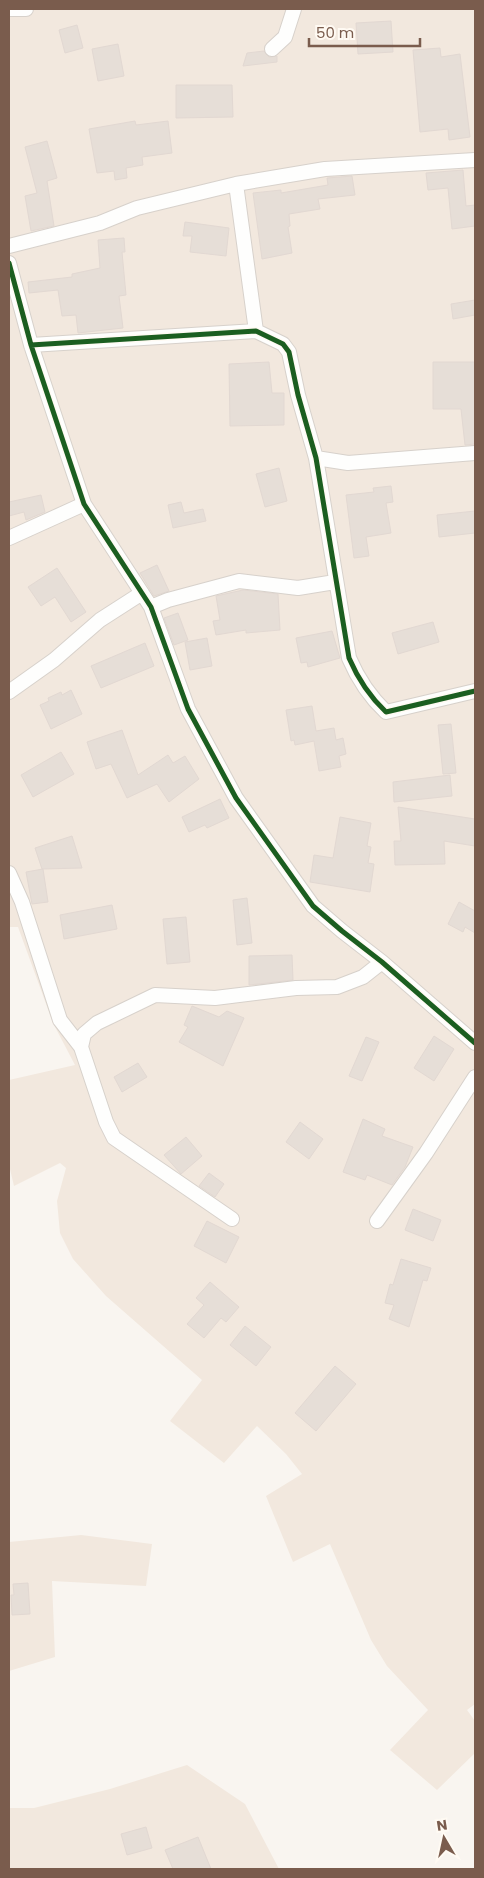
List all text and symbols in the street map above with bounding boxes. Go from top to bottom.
scale bar [309,15,420,47]
text: 50 m [316,22,354,43]
north arrow [419,1813,469,1863]
text: N [435,1814,449,1836]

